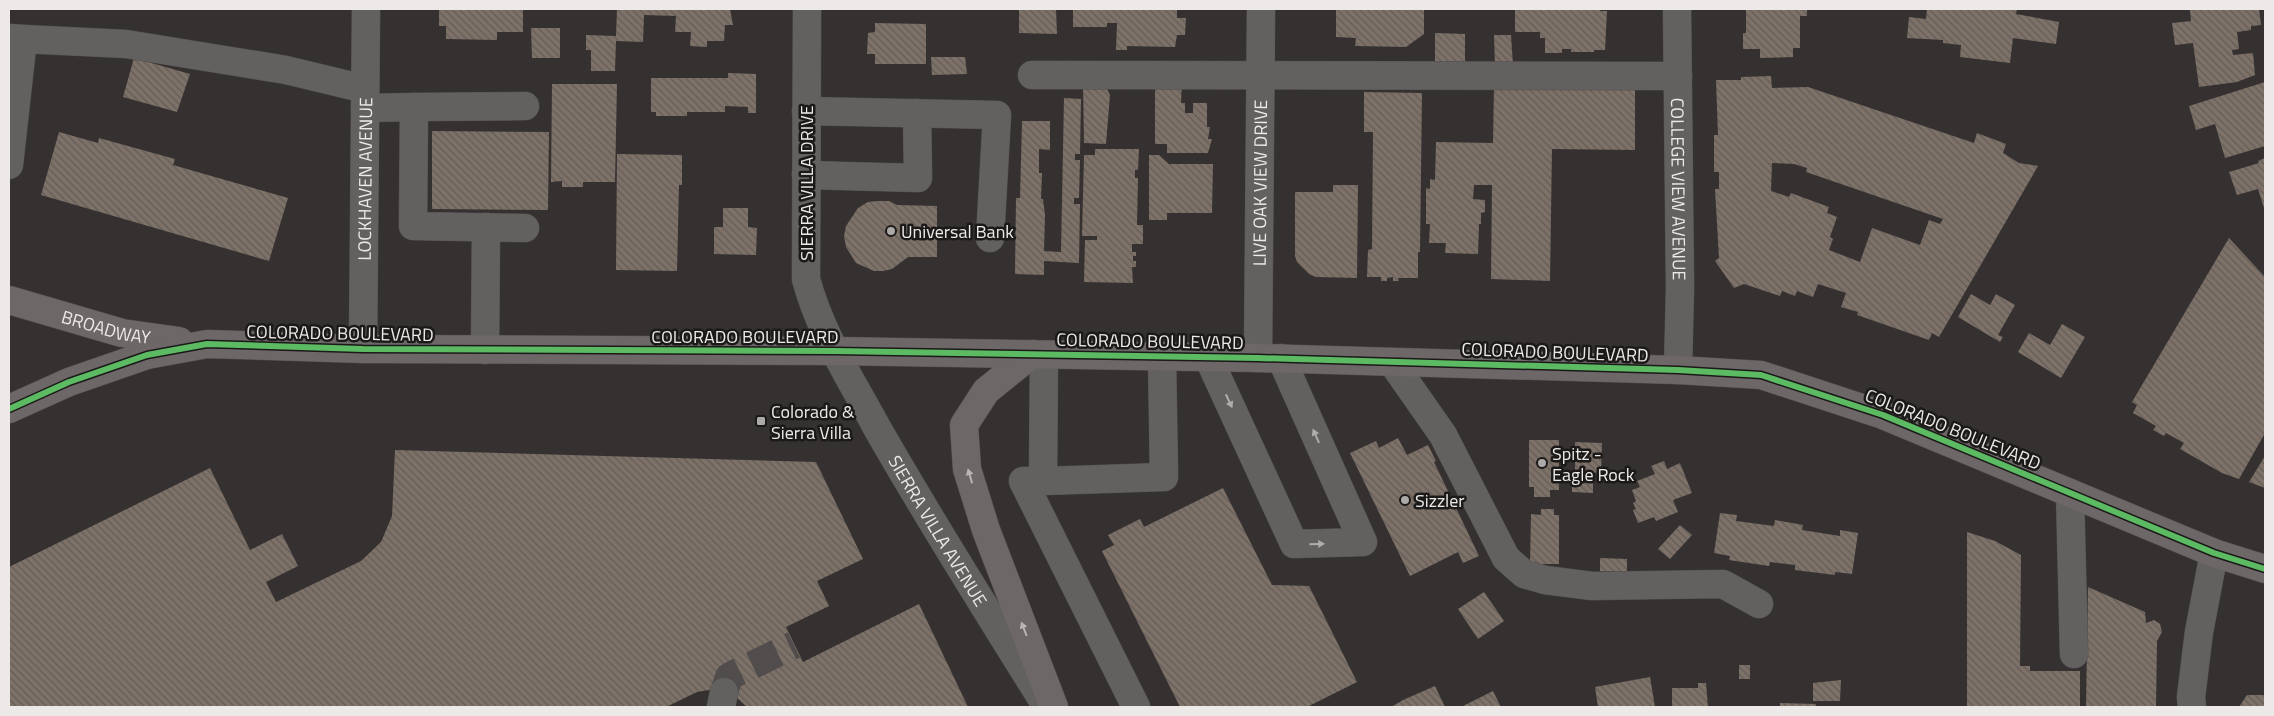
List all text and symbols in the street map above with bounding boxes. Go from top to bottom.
street label: LOCKHAVEN AVENUE [350,97,379,261]
street label: COLLEGE VIEW AVENUE [1664,97,1693,281]
street label: LIVE OAK VIEW DRIVE [1245,100,1274,266]
street label: SIERRA VILLA DRIVE [793,105,820,261]
place label: Universal Bank [901,218,1014,245]
marker: Universal Bank [885,225,897,237]
street label: BROADWAY [58,303,153,350]
street label: COLORADO BOULEVARD [246,318,434,348]
street label: COLORADO BOULEVARD [651,323,839,350]
street label: COLORADO BOULEVARD [1056,326,1244,356]
street label: COLORADO BOULEVARD [1461,335,1649,369]
street label: COLORADO BOULEVARD [1861,381,2045,477]
one-way arrow [1225,394,1233,408]
place label: Colorado & Sierra Villa [771,398,855,446]
marker: Colorado & Sierra Villa [755,415,767,427]
one-way arrow [1312,429,1320,443]
place label: Spitz - Eagle Rock [1552,440,1635,488]
street label: SIERRA VILLA AVENUE [882,450,994,611]
marker: Spitz - Eagle Rock [1536,457,1548,469]
one-way arrow [965,468,973,483]
place label: Sizzler [1415,487,1465,514]
marker: Sizzler [1399,494,1411,506]
one-way arrow [1309,539,1325,547]
one-way arrow [1020,621,1028,636]

